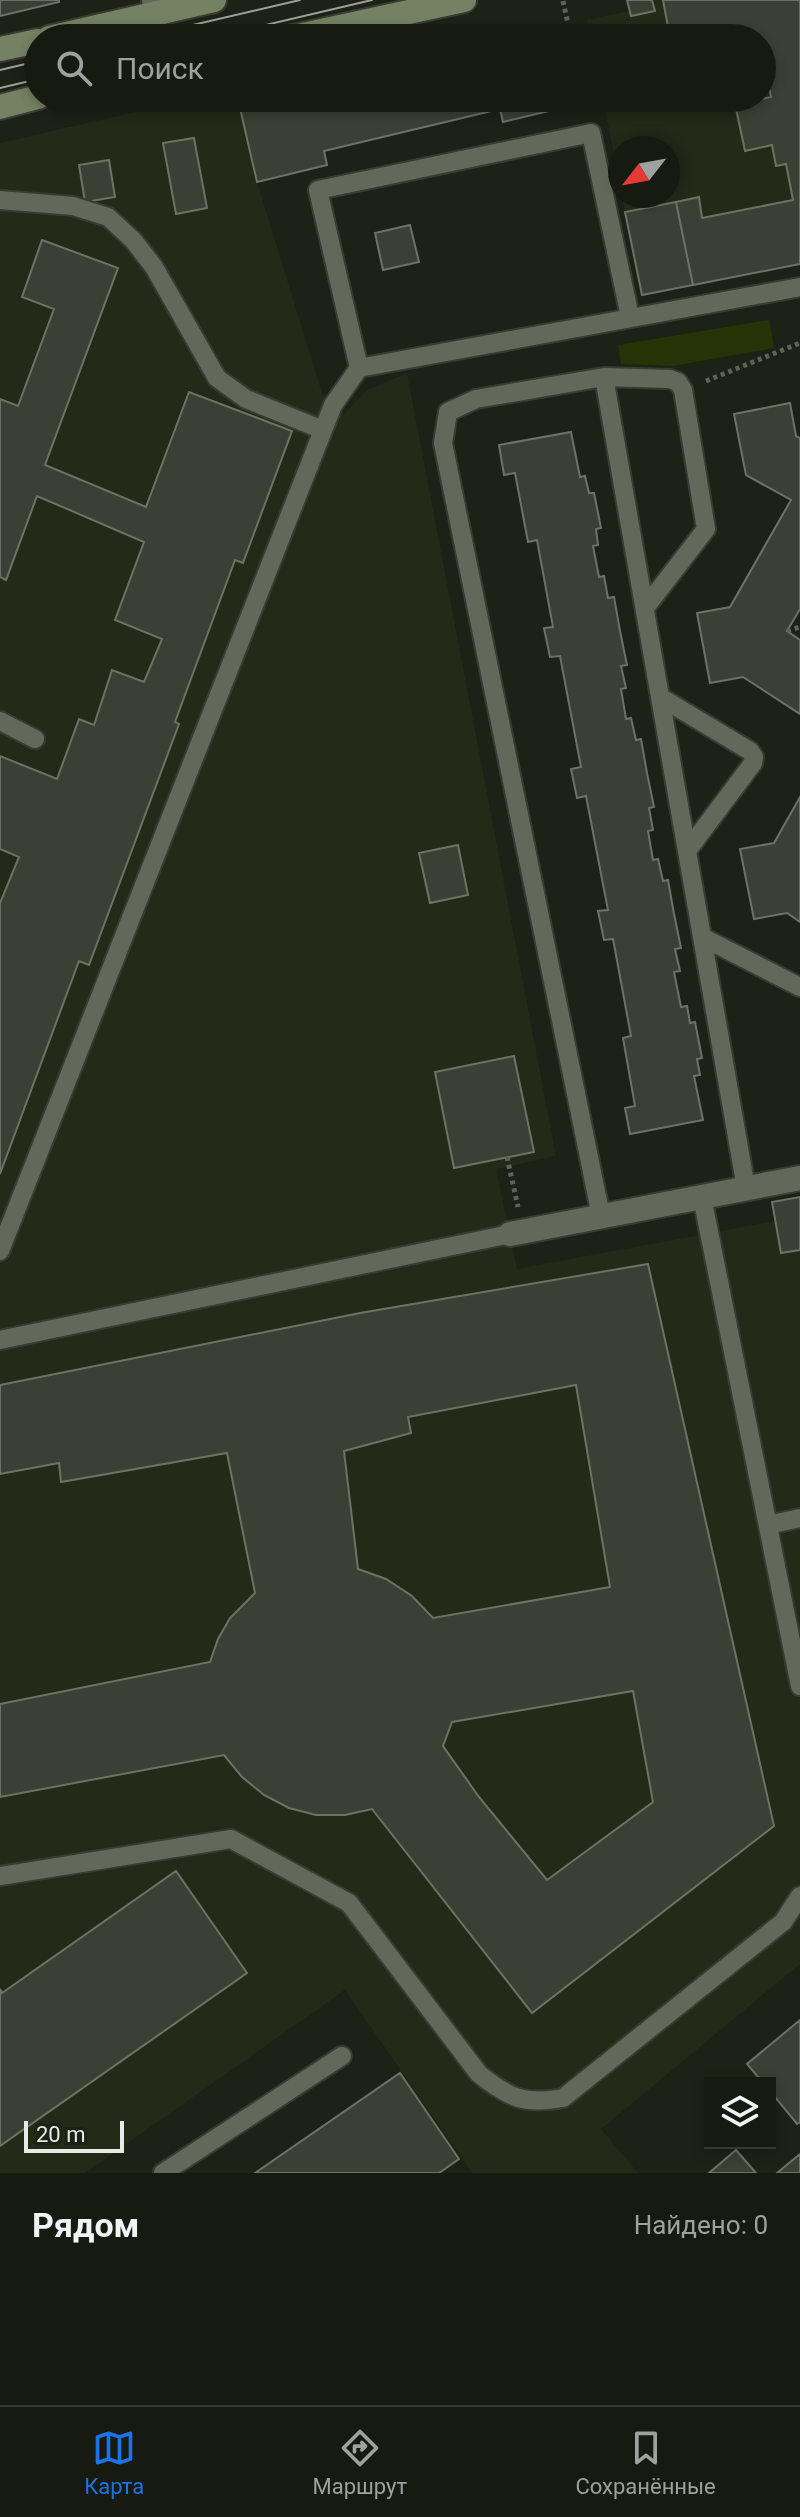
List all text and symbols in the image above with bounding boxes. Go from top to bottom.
search box [24,24,776,112]
icon: search [52,46,96,90]
text: Поиск [116,51,204,86]
north arrow [608,136,680,208]
map controls [704,2077,776,2149]
button: layers [704,2077,776,2149]
scale bar [24,2117,124,2153]
text: 20 m [36,2122,85,2147]
text: Рядом [32,2205,139,2245]
text: Найдено: 0 [634,2210,768,2240]
tab: Карта [84,2426,144,2499]
tab: Маршрут [313,2426,407,2499]
tab: Сохранённые [575,2426,716,2499]

